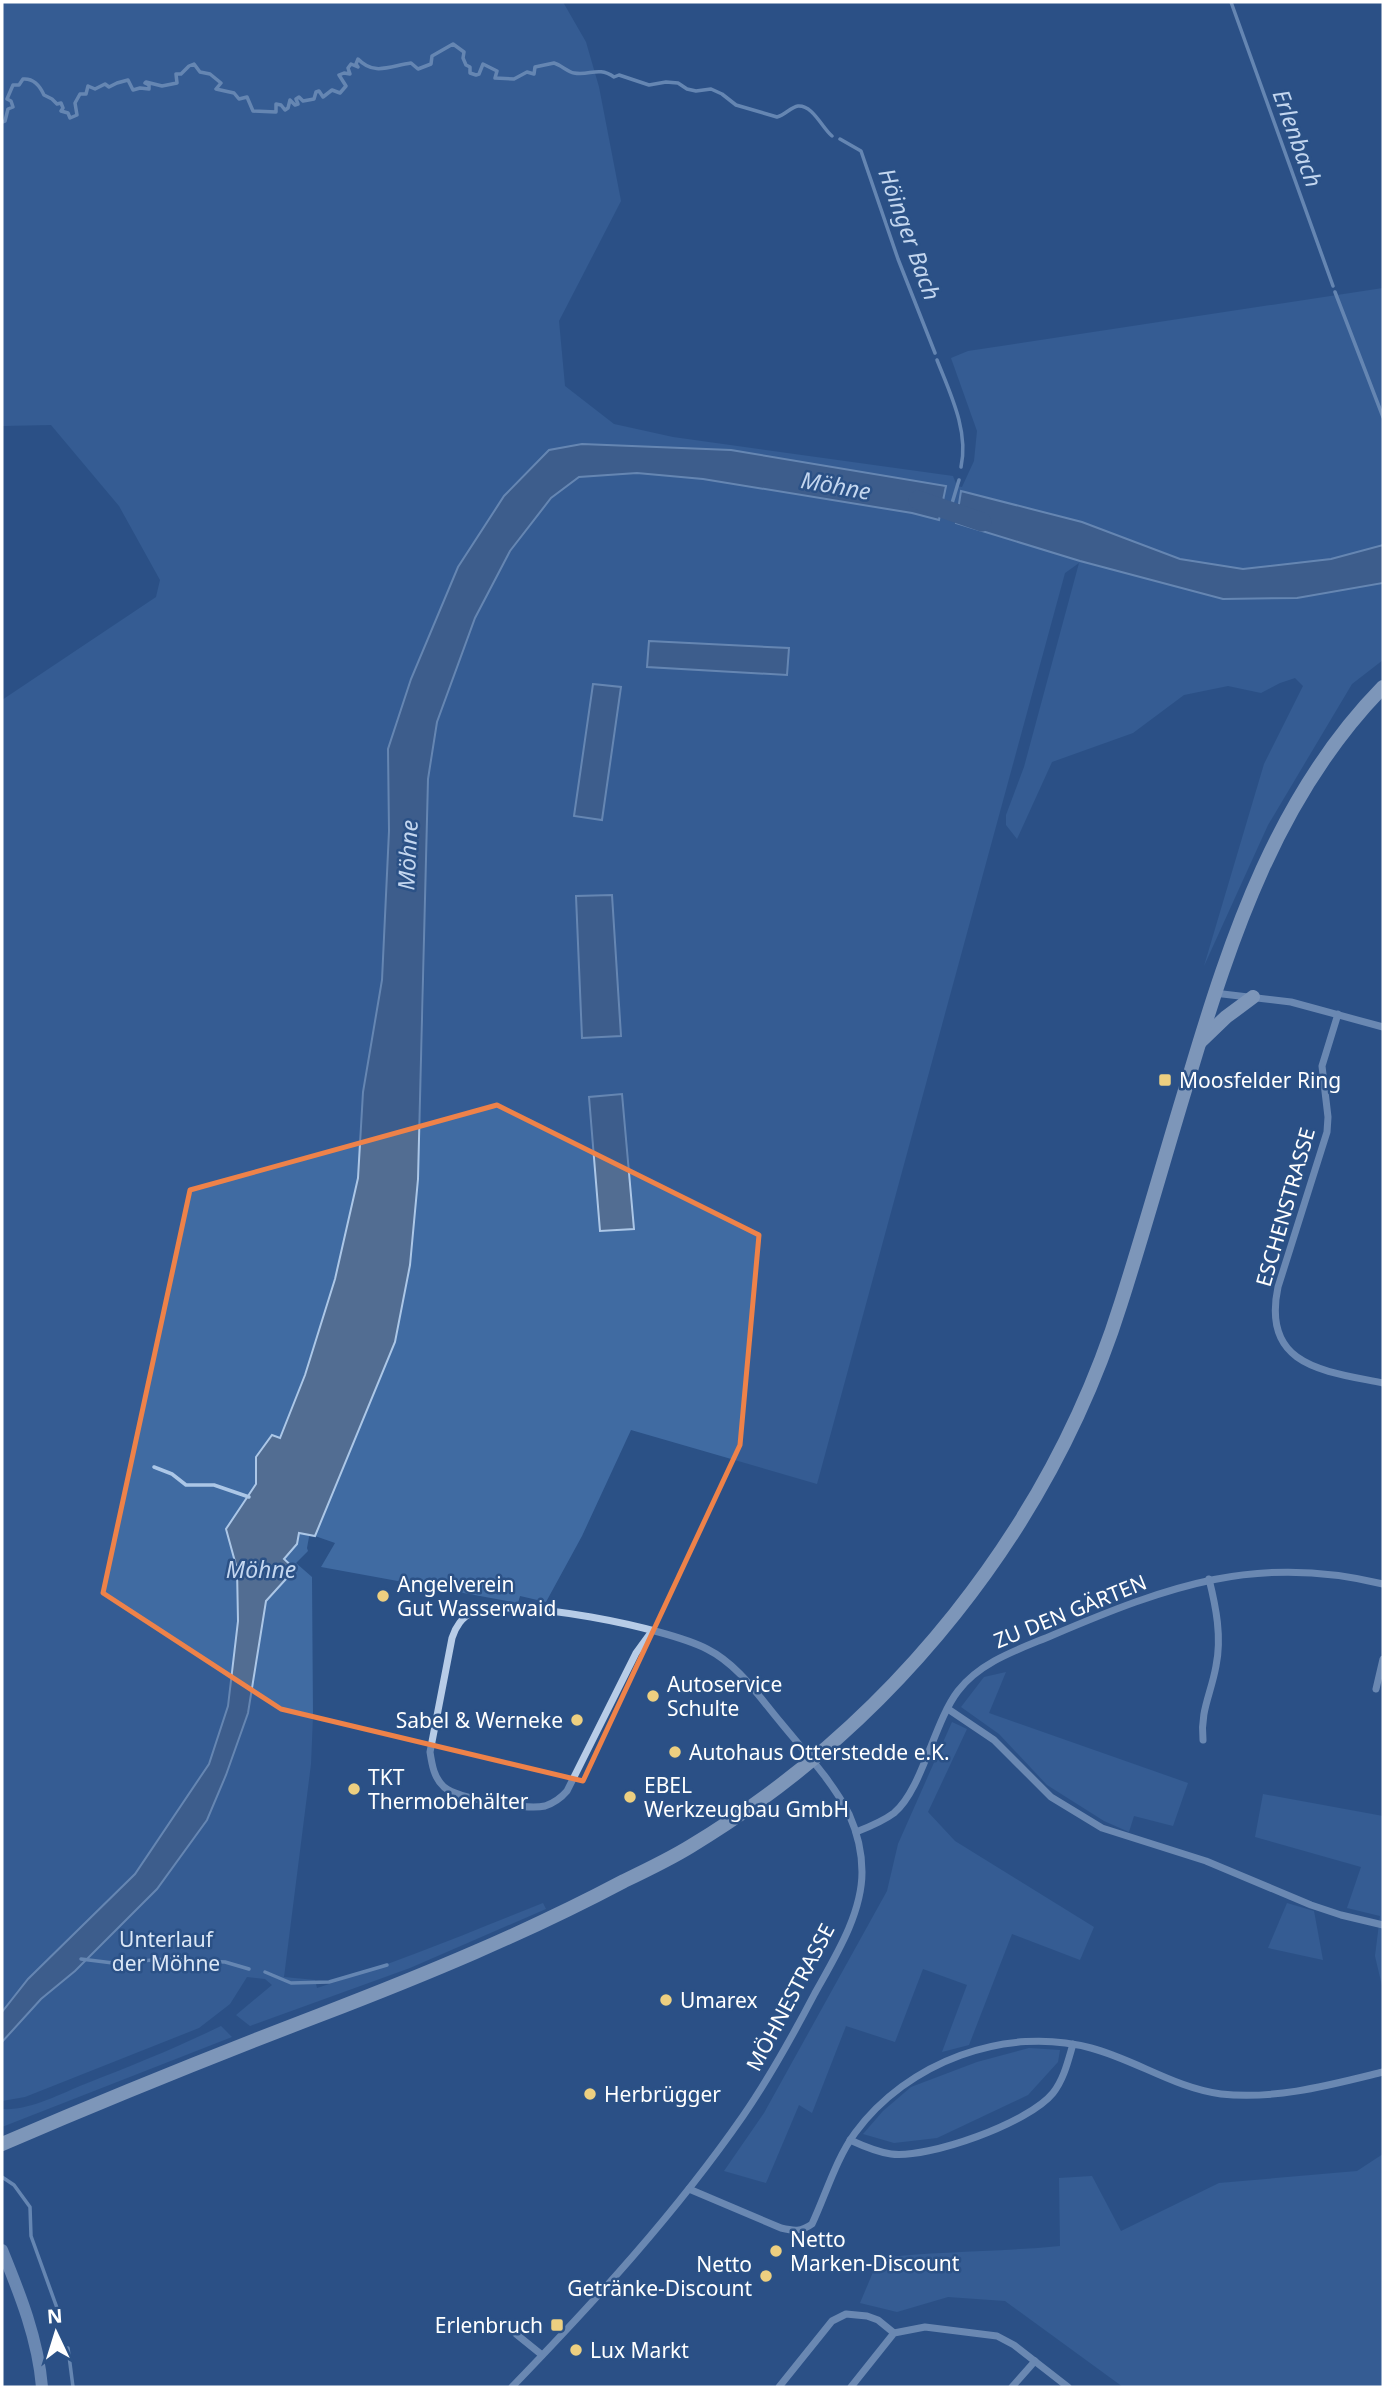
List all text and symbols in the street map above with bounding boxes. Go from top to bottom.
water label: Erlenbach [1266,85,1330,191]
water label: Höinger Bach [871,164,949,304]
water label: Möhne [799,463,873,507]
water label: Möhne [389,819,425,891]
place label: Moosfelder Ring [1179,1066,1341,1094]
marker: Moosfelder Ring [1157,1072,1173,1088]
street label: ESCHENSTRASSE [1249,1124,1321,1290]
water label: Möhne [226,1553,296,1585]
street label: ZU DEN GÄRTEN [989,1568,1151,1654]
place label: Angelverein Gut Wasserwaid [397,1570,556,1622]
marker: Angelverein Gut Wasserwaid [375,1588,391,1604]
place label: Autoservice Schulte [667,1670,782,1722]
marker: Autoservice Schulte [645,1688,661,1704]
place label: Sabel & Werneke [396,1706,563,1734]
marker: Sabel & Werneke [569,1712,585,1728]
place label: Autohaus Otterstedde e.K. [689,1738,950,1766]
marker: Autohaus Otterstedde e.K. [667,1744,683,1760]
place label: TKT Thermobehälter [368,1763,529,1815]
place label: EBEL Werkzeugbau GmbH [644,1771,849,1823]
marker: TKT Thermobehälter [346,1781,362,1797]
marker: EBEL Werkzeugbau GmbH [622,1789,638,1805]
street label: MÖHNESTRASSE [739,1918,841,2076]
park label: Unterlauf der Möhne [112,1925,220,1977]
place label: Umarex [680,1986,758,2014]
marker: Umarex [658,1992,674,2008]
place label: Herbrügger [604,2080,721,2108]
marker: Herbrügger [582,2086,598,2102]
place label: Netto Marken-Discount [790,2225,960,2277]
marker: Netto Marken-Discount [768,2243,784,2259]
place label: Netto Getränke-Discount [567,2250,752,2302]
marker: Netto Getränke-Discount [758,2268,774,2284]
north arrow [21,2298,91,2368]
text: N [46,2303,63,2330]
place label: Erlenbruch [435,2311,543,2339]
marker: Erlenbruch [549,2317,565,2333]
place label: Lux Markt [590,2336,689,2364]
marker: Lux Markt [568,2342,584,2358]

